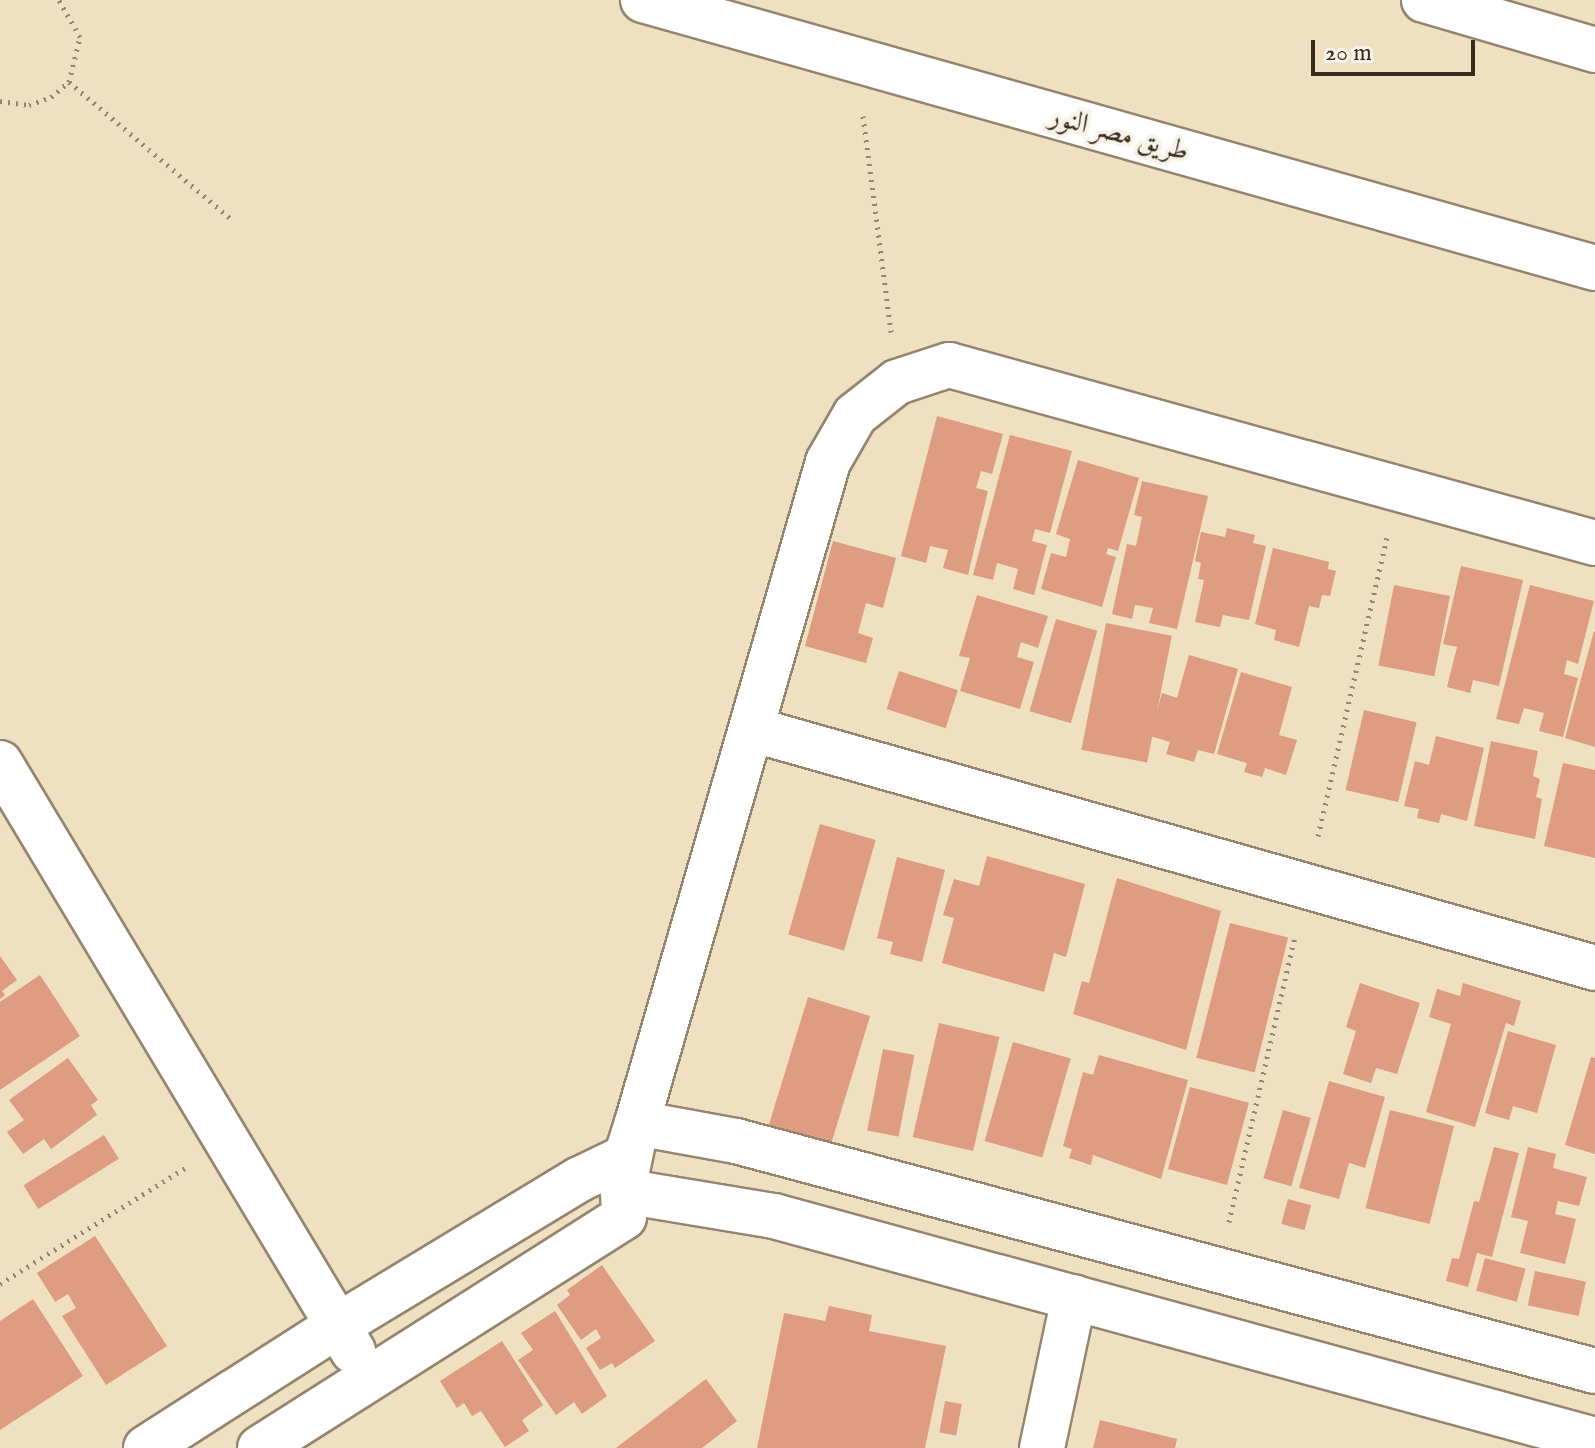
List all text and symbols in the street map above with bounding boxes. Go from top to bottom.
scale bar [1315,24,1479,74]
text: 20 m [1325,38,1372,69]
street label: طريق مصر النور [1046,100,1192,170]

